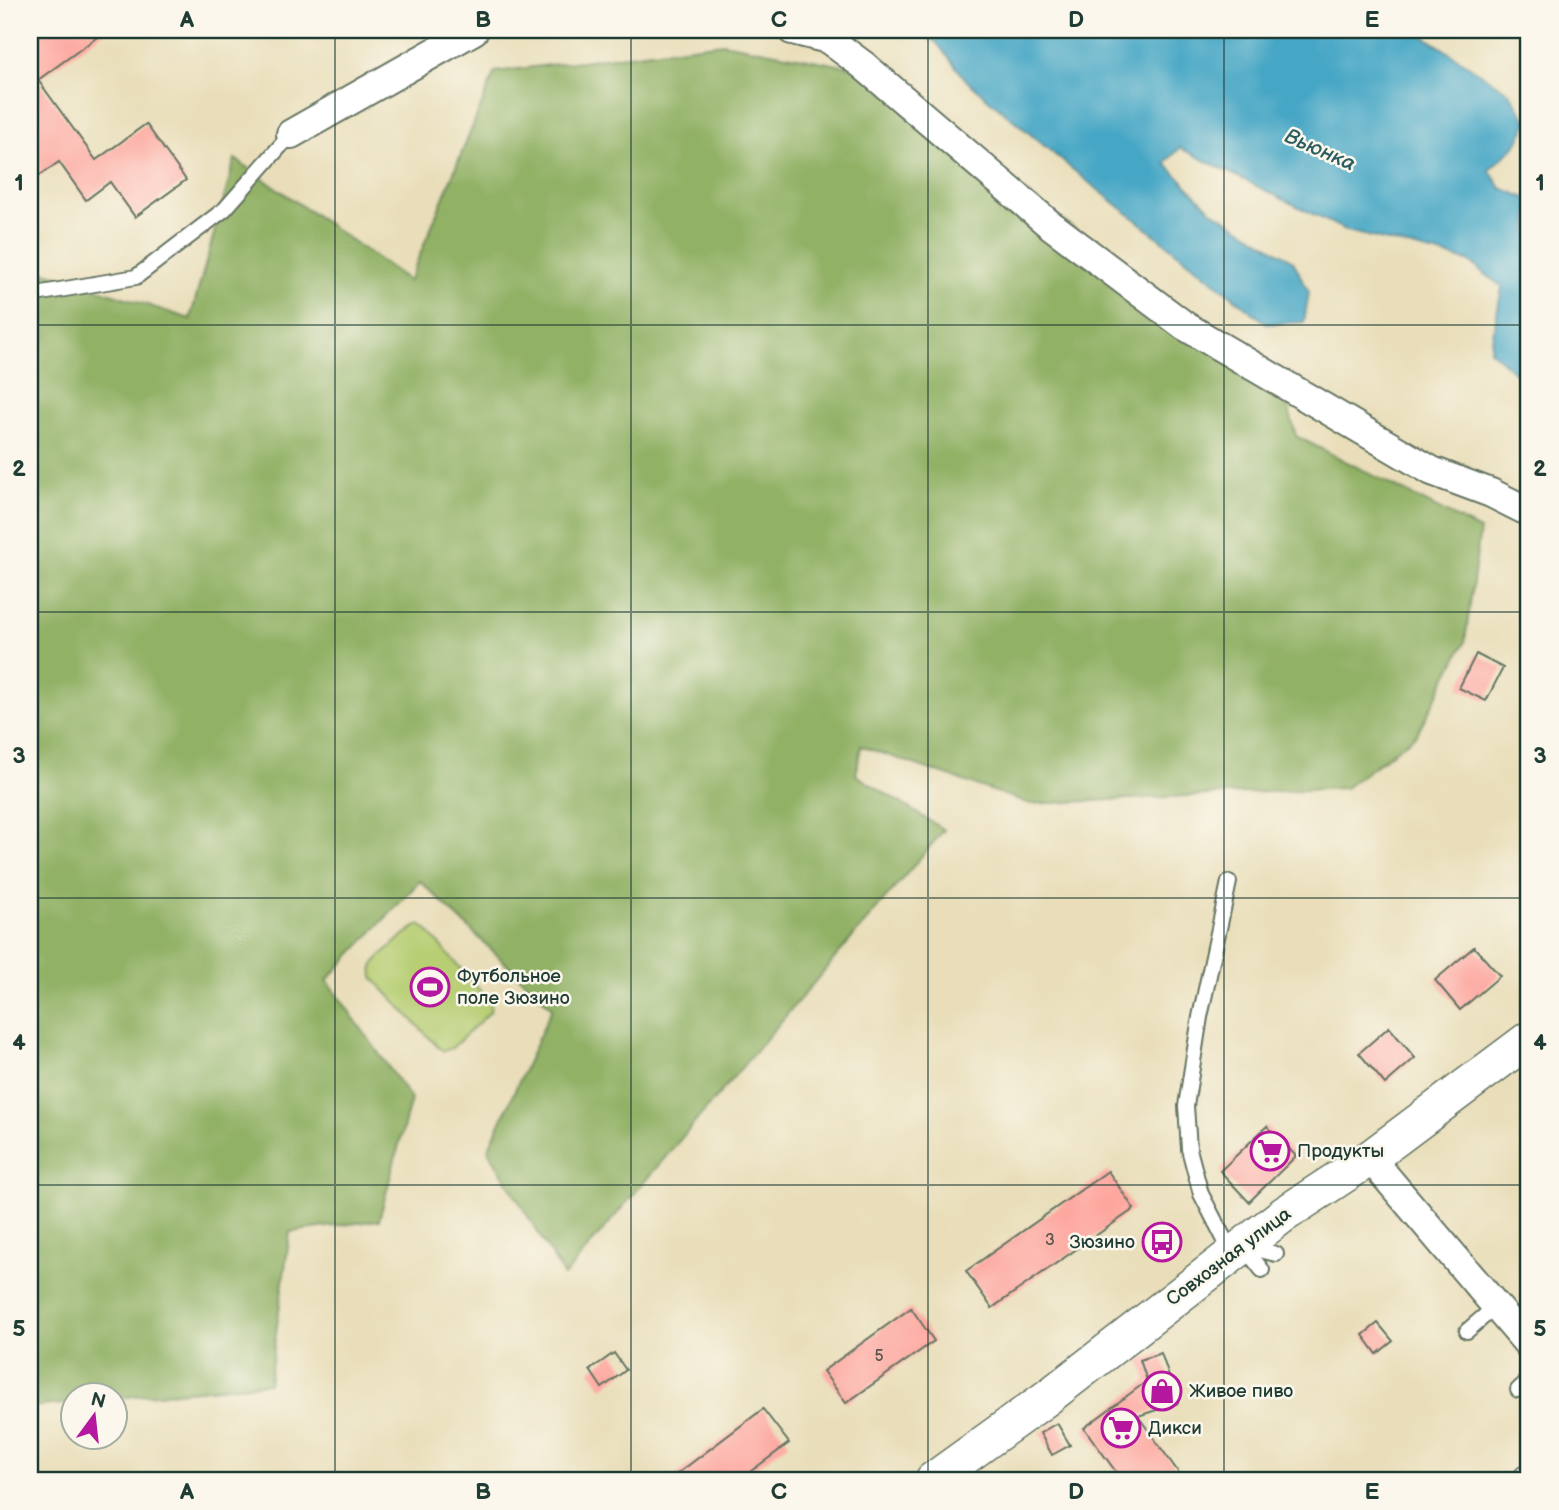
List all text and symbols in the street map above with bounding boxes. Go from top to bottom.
text: A [179,6,195,34]
text: B [475,6,491,34]
text: C [771,6,787,34]
text: D [1068,6,1084,34]
text: E [1365,6,1380,34]
water label: Вьюнка [1281,123,1359,177]
text: 1 [14,169,24,197]
text: 1 [1535,169,1545,197]
text: 2 [12,455,26,483]
text: 2 [1533,455,1547,483]
text: 3 [12,742,26,770]
text: 3 [1533,742,1547,770]
place label: Футбольное поле Зюзино [457,965,570,1010]
sports icon: Футбольное поле Зюзино [409,966,451,1008]
text: 4 [12,1029,26,1057]
text: 4 [1533,1029,1547,1057]
supermarket icon: Продукты [1249,1130,1291,1172]
place label: Продукты [1297,1140,1384,1163]
street label: Совхозная улица [1162,1203,1296,1311]
bus stop icon: Зюзино [1141,1221,1183,1263]
house number: 3 [1045,1231,1055,1250]
place label: Зюзино [1069,1231,1135,1254]
text: 5 [12,1315,26,1343]
text: 5 [1533,1315,1547,1343]
house number: 5 [874,1347,884,1366]
shop icon: Живое пиво [1141,1370,1183,1412]
north arrow [60,1380,130,1450]
place label: Живое пиво [1189,1380,1293,1403]
text: N [88,1388,108,1414]
supermarket icon: Дикси [1100,1407,1142,1449]
place label: Дикси [1148,1417,1202,1440]
text: A [179,1478,195,1506]
text: B [475,1478,491,1506]
text: C [771,1478,787,1506]
text: D [1068,1478,1084,1506]
text: E [1365,1478,1380,1506]

